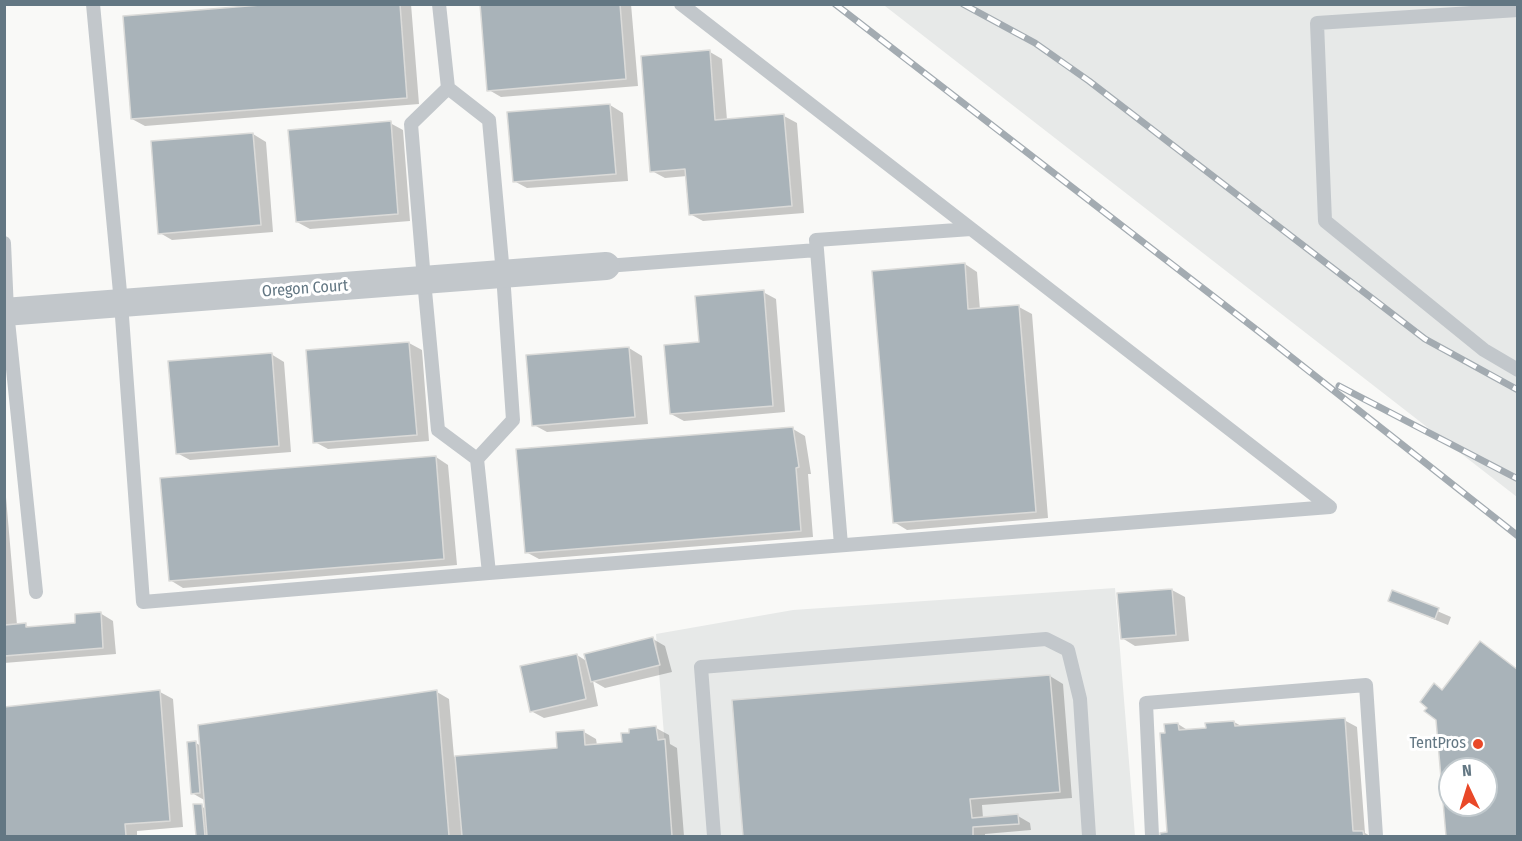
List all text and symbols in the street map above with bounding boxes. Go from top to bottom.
street label: Oregon Court [261,276,349,302]
place label: TentPros [1409,734,1466,754]
marker: TentPros [1471,737,1485,751]
north arrow [1438,757,1498,817]
text: N [1461,761,1472,780]

